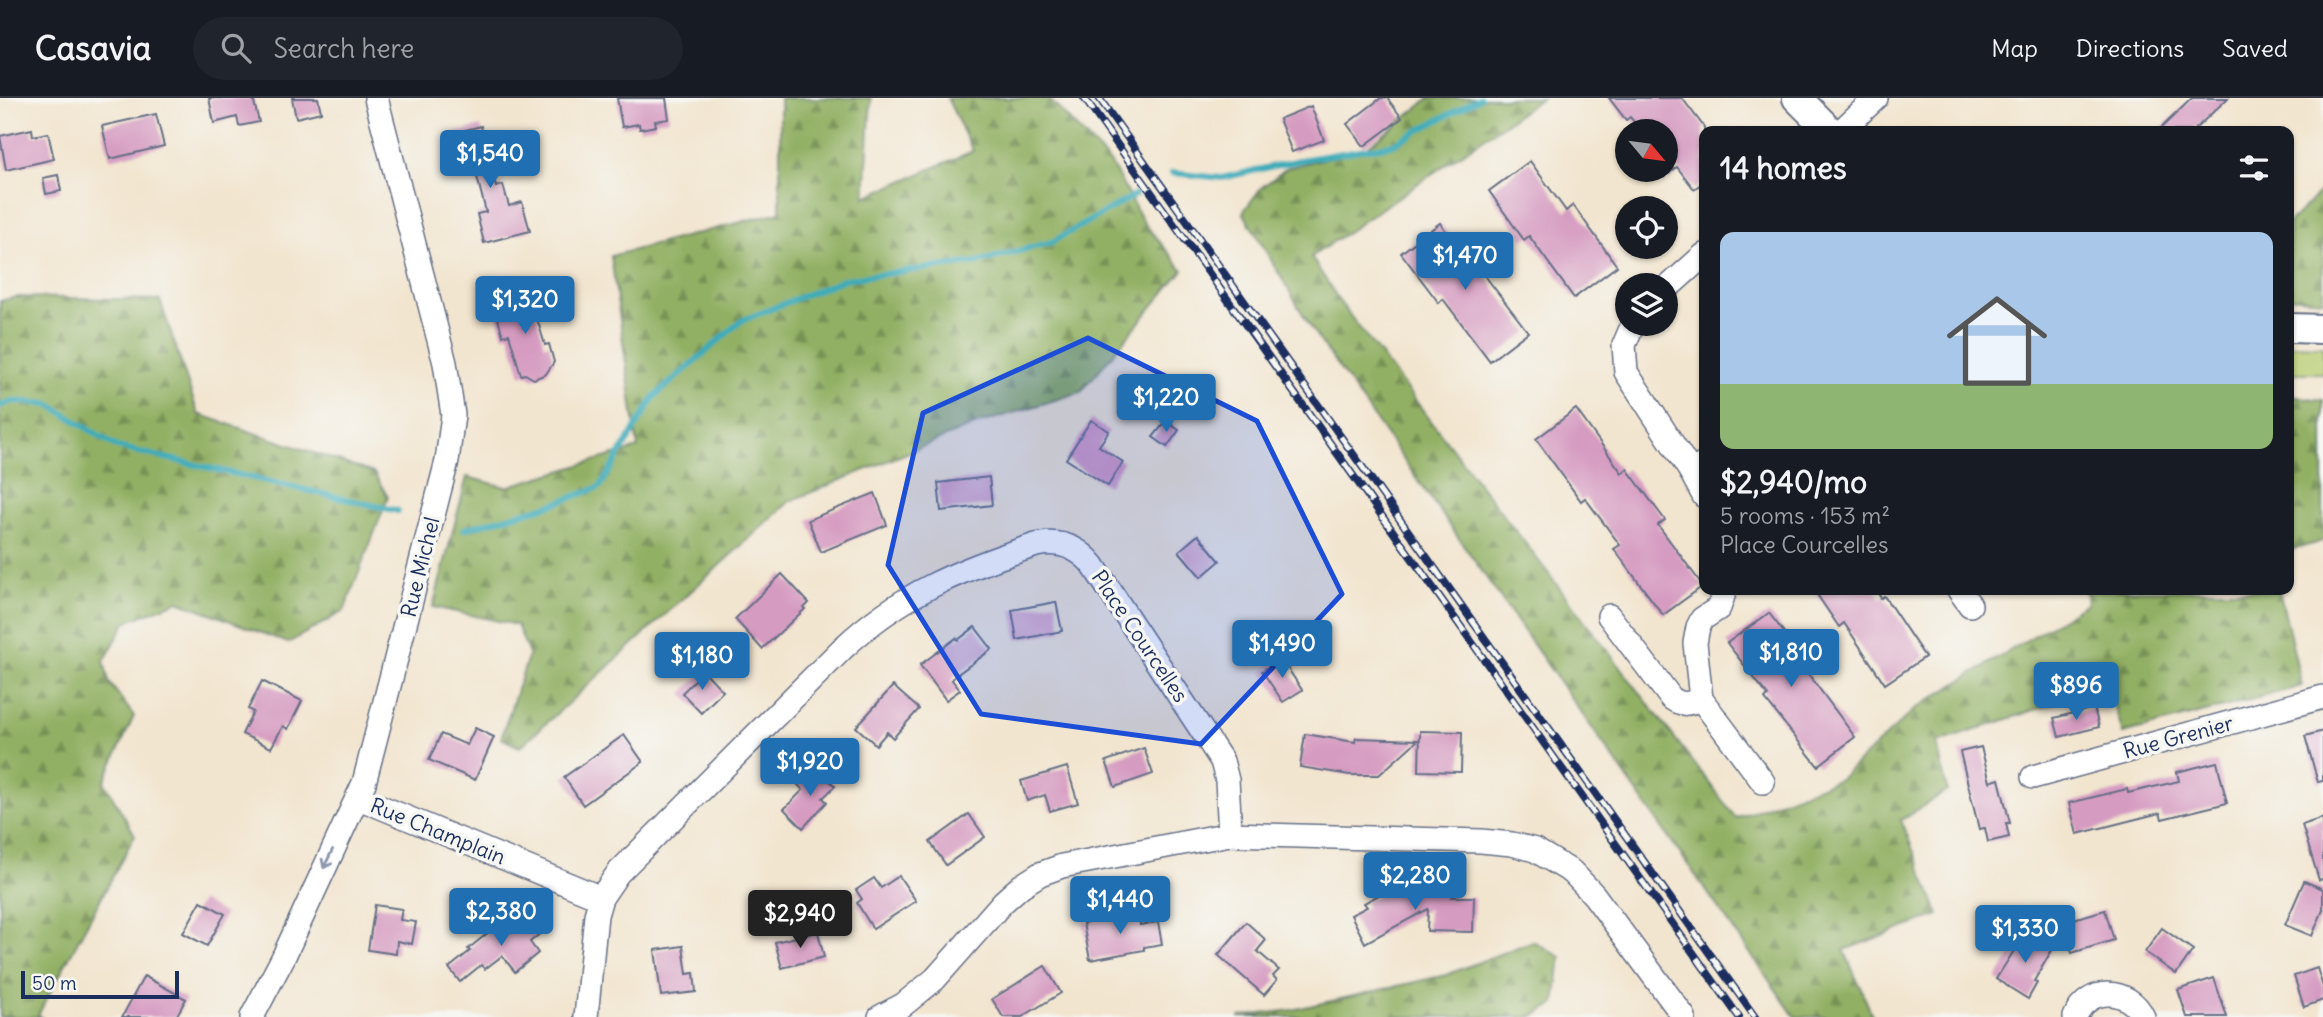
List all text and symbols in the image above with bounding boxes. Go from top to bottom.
search box [193,17,683,80]
text: Casavia [35,27,151,69]
icon: search [217,29,255,67]
text: Search here [273,32,414,65]
text: Map [1991,33,2038,63]
text: Directions [2076,33,2184,63]
text: Saved [2222,33,2288,63]
north arrow [1615,119,1678,182]
map controls [1615,119,1678,336]
pin: $1,540 [433,130,547,190]
text: $1,540 [456,138,524,167]
text: 14 homes [1720,149,1847,187]
icon: filters [2235,149,2273,187]
button: locate [1615,196,1678,259]
pin: $1,470 [1408,232,1522,292]
text: $1,470 [1432,240,1498,269]
button: layers [1615,273,1678,336]
pin: $1,320 [468,276,582,336]
icon: home [1934,278,2060,404]
text: $1,320 [491,284,559,313]
pin: $1,220 [1109,374,1223,434]
text: $1,220 [1133,382,1199,411]
text: $2,940/mo [1720,463,1867,501]
text: 5 rooms · 153 m² [1720,501,1890,530]
street label: Rue Michel [395,514,445,620]
text: Place Courcelles [1720,530,1888,559]
street label: Place Courcelles [1086,565,1194,707]
pin: $1,490 [1225,620,1339,680]
text: $1,490 [1248,628,1316,657]
pin: $1,810 [1734,630,1848,689]
pin: $1,180 [645,632,759,692]
text: $1,810 [1759,637,1823,666]
text: $1,180 [671,640,733,669]
pin: $896 [2035,662,2117,722]
text: $896 [2050,670,2102,699]
street label: Rue Grenier [2120,709,2236,765]
pin: $1,920 [753,738,867,798]
text: $1,920 [776,746,844,775]
street label: Rue Champlain [366,792,510,870]
one-way arrow [321,848,335,869]
pin: $2,280 [1358,852,1472,912]
text: $2,280 [1379,860,1451,889]
pin: $1,440 [1063,876,1177,936]
text: $1,440 [1086,884,1154,913]
pin: $2,380 [444,888,558,948]
pin: $2,940 [743,890,857,950]
text: $2,380 [465,896,537,925]
text: $2,940 [764,898,836,927]
pin: $1,330 [1968,906,2082,965]
text: $1,330 [1991,913,2059,942]
scale bar [21,968,178,1000]
text: 50 m [32,971,77,995]

